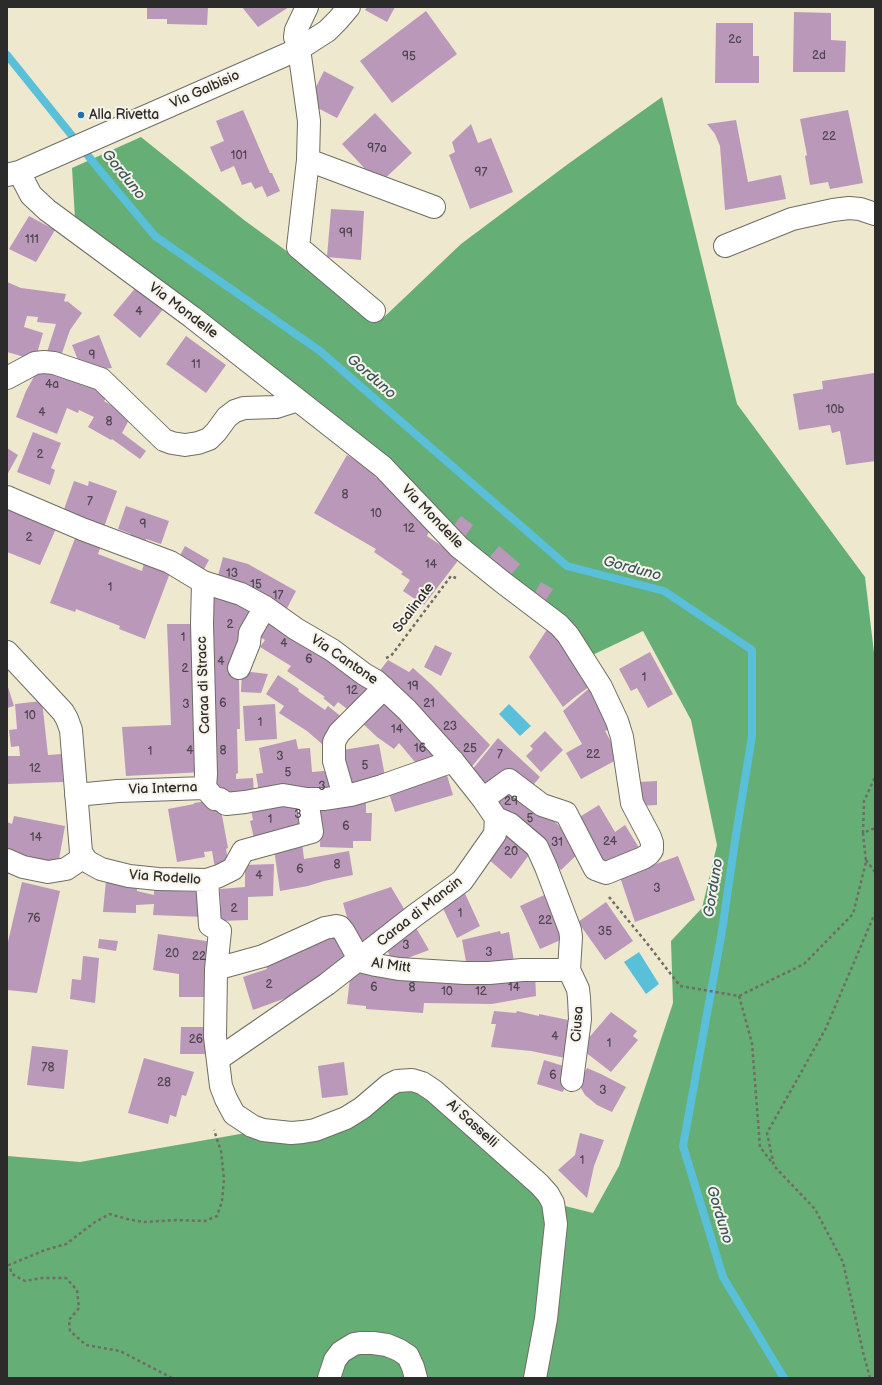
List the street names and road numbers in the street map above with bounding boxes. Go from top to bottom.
street label: Via Galbisio [168,67,242,113]
street label: Via Mondelle [145,280,221,342]
street label: Via Mondelle [397,482,467,552]
street label: Scalinate [390,580,438,636]
street label: Via Cantone [307,631,381,689]
street label: Caraa di Stracc [194,636,214,734]
street label: Via Interna [128,779,198,799]
street label: Via Rodello [129,867,201,889]
street label: Caraa di Mancin [374,873,466,951]
street label: Al Mitt [370,955,412,977]
street label: Ciusa [568,1006,588,1042]
street label: Ai Sasselli [443,1096,501,1152]

